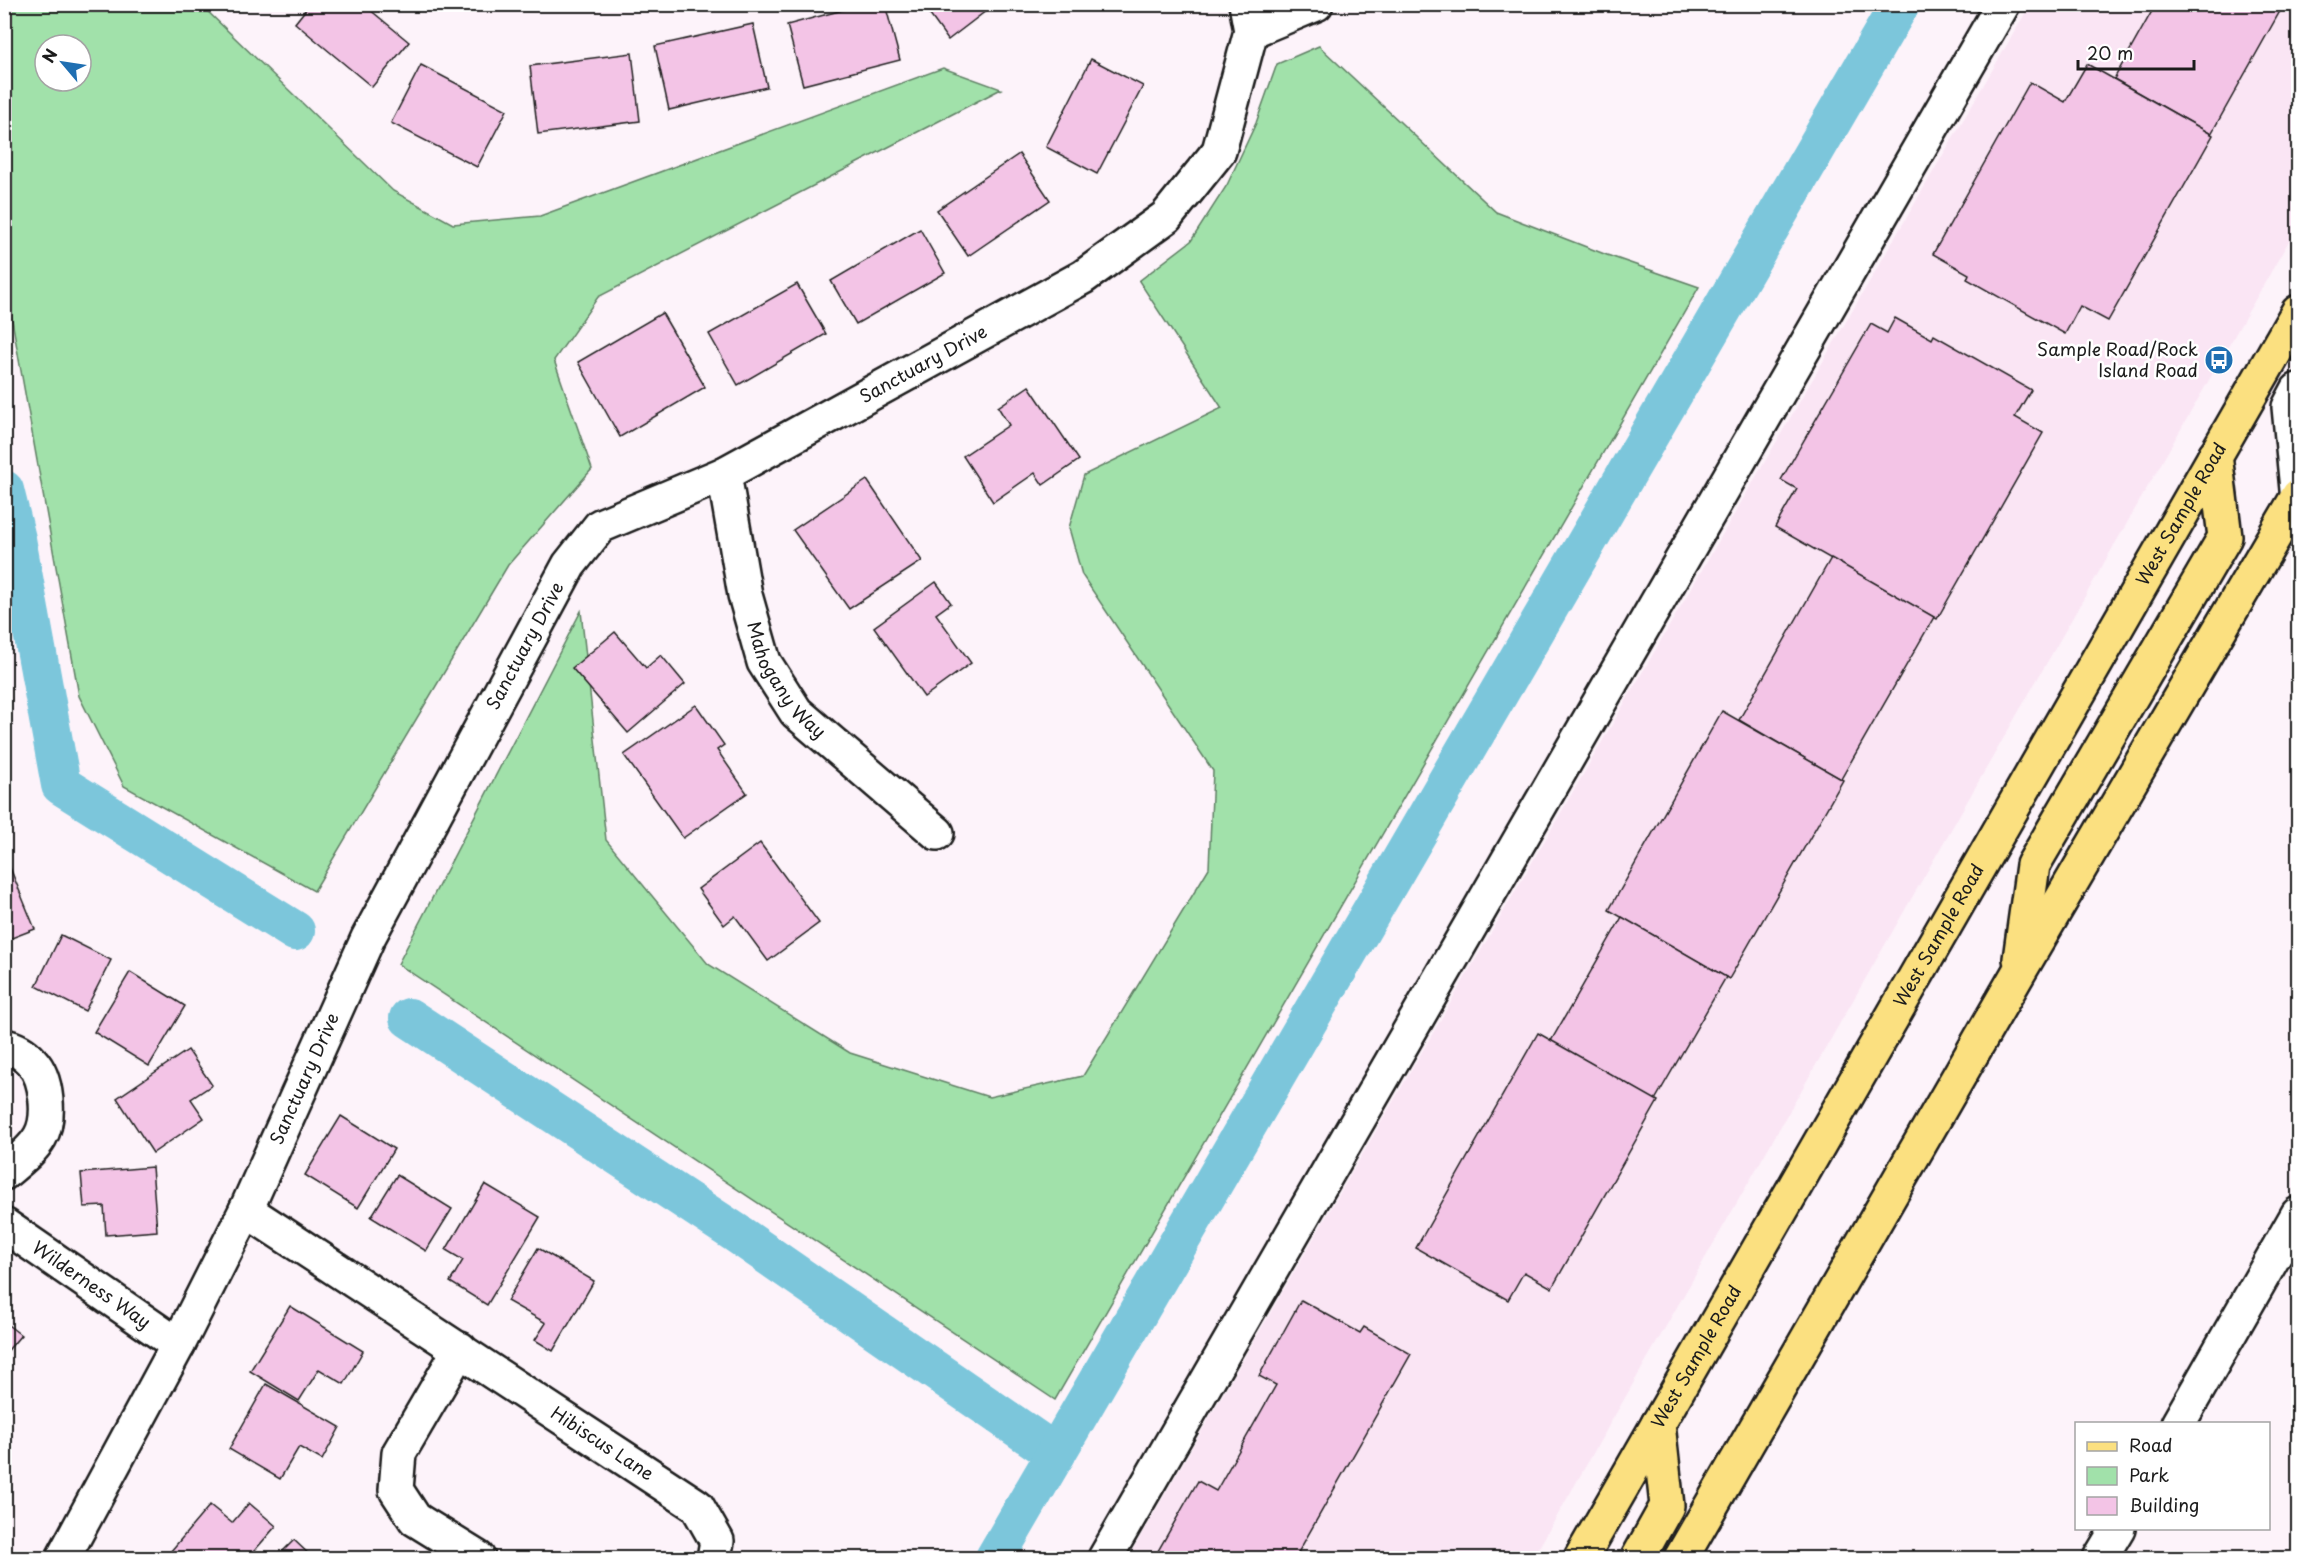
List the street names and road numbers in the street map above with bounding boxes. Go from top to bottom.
street label: Sanctuary Drive [854,317,992,409]
street label: West Sample Road [2128,437,2232,590]
street label: Sanctuary Drive [478,576,570,714]
street label: Mahogany Way [741,618,832,744]
street label: West Sample Road [1886,858,1990,1012]
street label: Sanctuary Drive [262,1008,345,1148]
street label: Wilderness Way [27,1233,157,1335]
street label: West Sample Road [1644,1280,1747,1433]
street label: Hibiscus Lane [546,1399,660,1486]

